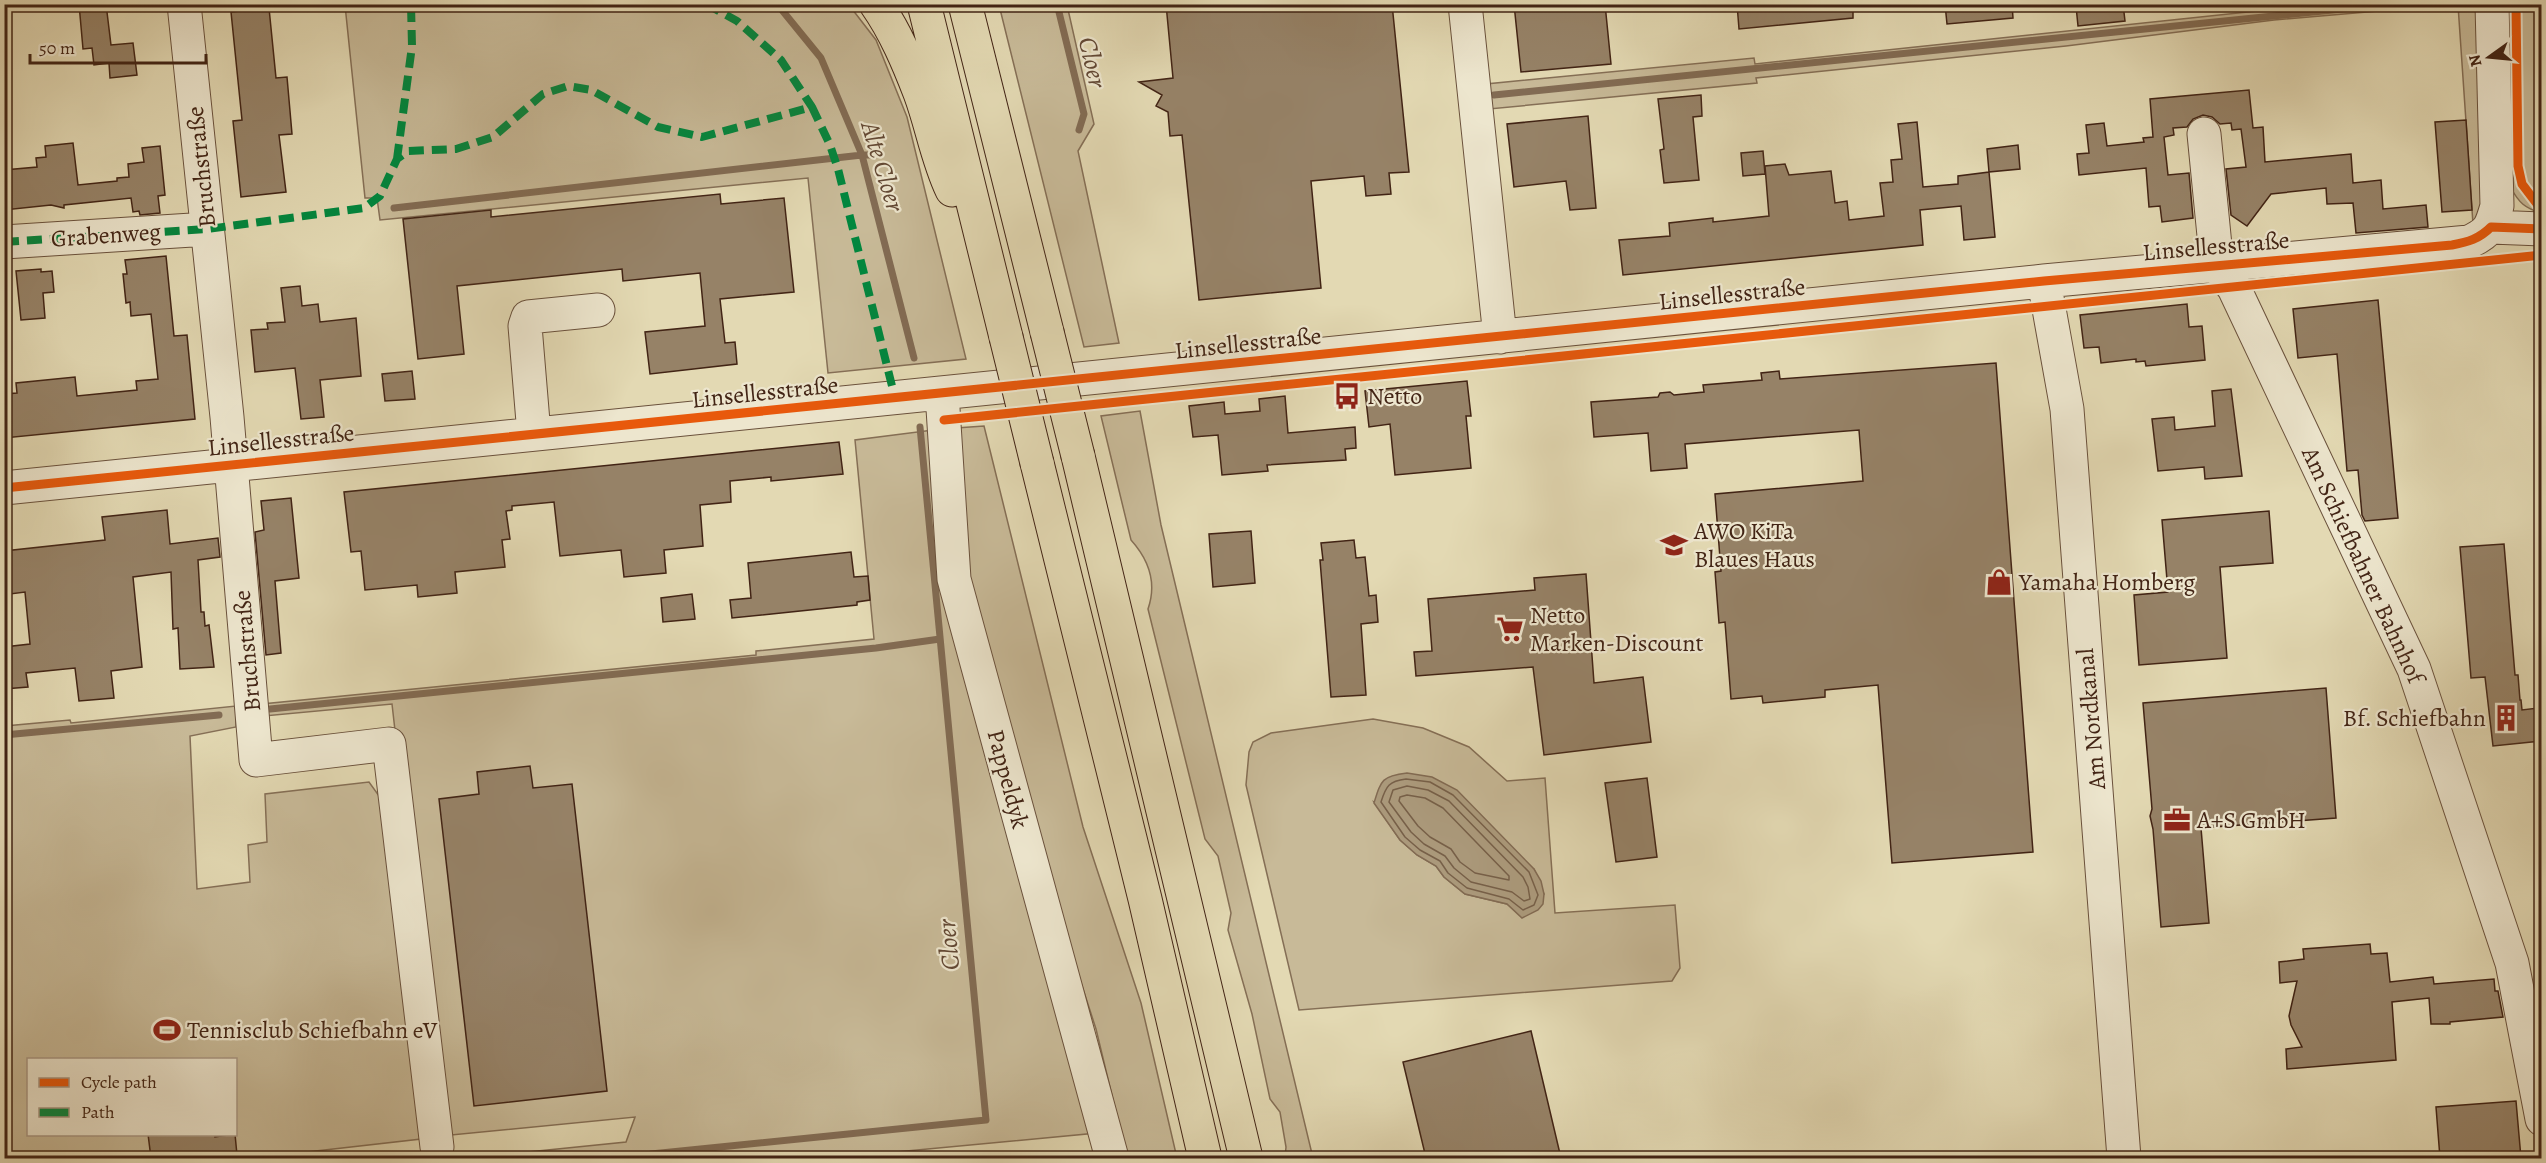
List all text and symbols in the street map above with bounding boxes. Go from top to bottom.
scale bar [30,27,206,65]
north arrow [2459,27,2519,87]
water label: Cloer [1070,33,1116,92]
text: 50 m [39,36,75,60]
text: N [2463,52,2488,69]
street label: Bruchstraße [179,105,223,229]
water label: Alte Cloer [852,115,913,216]
street label: Grabenweg [50,215,162,255]
street label: Linsellesstraße [2141,224,2291,268]
street label: Linsellesstraße [1657,270,1807,318]
street label: Linsellesstraße [1173,319,1323,367]
street label: Linsellesstraße [690,368,840,416]
place label: Netto [1367,380,1422,412]
bus stop icon: Netto [1332,381,1362,411]
street label: Linsellesstraße [206,416,356,464]
street label: Am Schiefbahner Bahnhof [2294,441,2433,691]
place label: AWO KiTa Blaues Haus [1693,515,1815,575]
school or university icon: AWO KiTa Blaues Haus [1659,530,1689,560]
place label: Yamaha Homberg [2018,566,2195,598]
shop icon: Yamaha Homberg [1984,567,2014,597]
street label: Bruchstraße [226,589,268,713]
place label: Netto Marken-Discount [1530,599,1703,659]
supermarket icon: Netto Marken-Discount [1495,614,1525,644]
street label: Am Nordkanal [2069,647,2113,792]
place label: Bf. Schiefbahn [2343,702,2486,734]
building icon: Bf. Schiefbahn [2491,703,2521,733]
street label: Pappeldyk [979,726,1037,832]
place label: A+S GmbH [2196,804,2306,836]
office icon: A+S GmbH [2162,805,2192,835]
water label: Cloer [929,917,968,972]
place label: Tennisclub Schiefbahn eV [187,1014,438,1046]
sports icon: Tennisclub Schiefbahn eV [152,1015,182,1045]
legend [27,1058,237,1136]
text: Cycle path [81,1070,157,1094]
text: Path [81,1100,115,1124]

